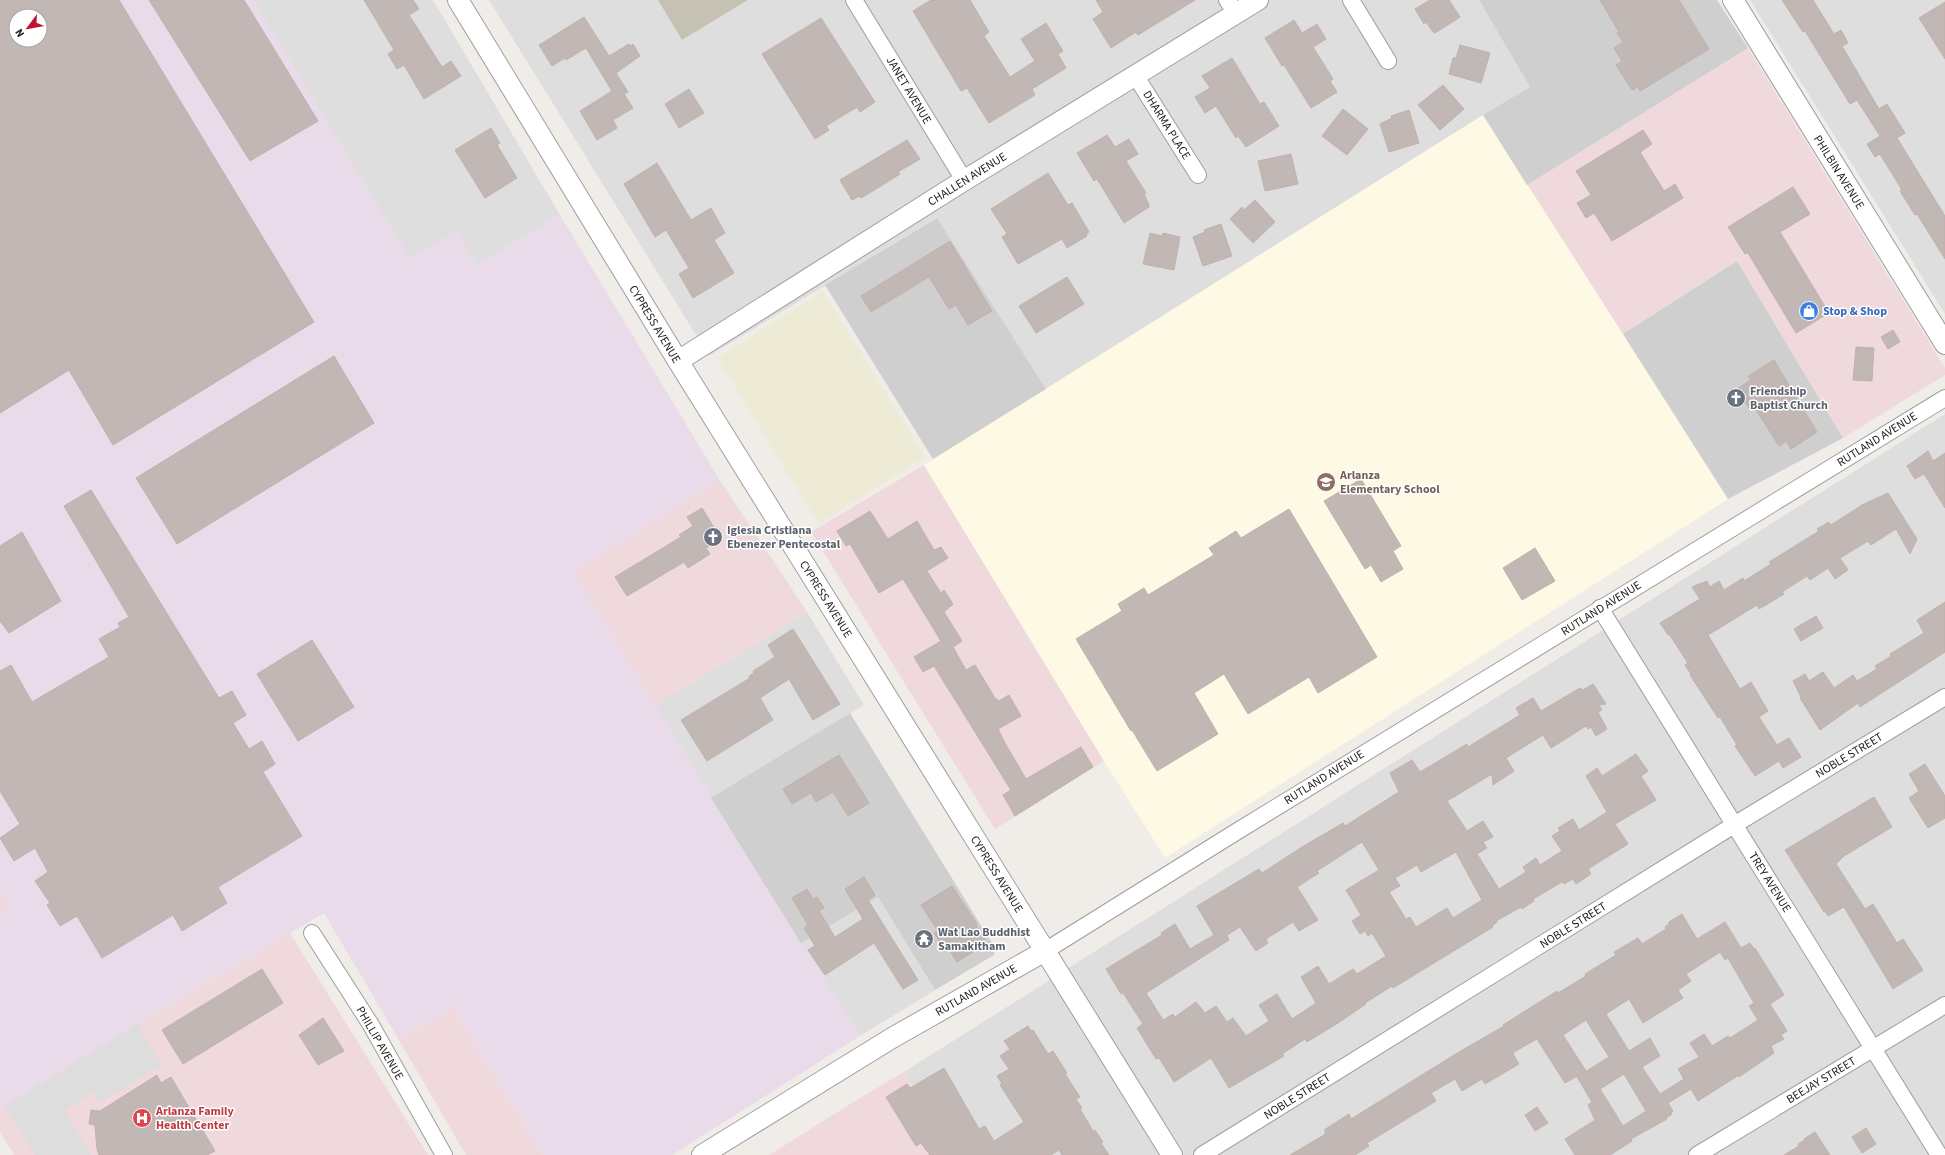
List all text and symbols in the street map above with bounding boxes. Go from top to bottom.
north arrow [8,8,48,48]
text: N [12,26,28,40]
street label: JANET AVENUE [882,53,935,127]
street label: DHARMA PLACE [1139,88,1195,163]
street label: PHILBIN AVENUE [1809,132,1868,213]
street label: CHALLEN AVENUE [925,148,1010,210]
street label: CYPRESS AVENUE [625,282,685,366]
shop icon: Stop & Shop [1798,300,1820,322]
place label: Stop & Shop [1823,303,1887,320]
place label: Friendship Baptist Church [1750,383,1828,414]
church icon: Friendship Baptist Church [1725,387,1747,409]
street label: RUTLAND AVENUE [1834,408,1921,471]
place label: Arlanza Elementary School [1339,467,1440,498]
school or university icon: Arlanza Elementary School [1315,471,1337,493]
place label: Iglesia Cristiana Ebenezer Pentecostal [727,522,841,553]
church icon: Iglesia Cristiana Ebenezer Pentecostal [702,526,724,548]
street label: CYPRESS AVENUE [795,557,856,641]
street label: RUTLAND AVENUE [1558,577,1645,640]
street label: NOBLE STREET [1812,728,1887,782]
street label: RUTLAND AVENUE [1281,746,1368,809]
street label: CYPRESS AVENUE [966,832,1027,916]
street label: TREY AVENUE [1744,849,1795,916]
street label: NOBLE STREET [1537,898,1610,953]
place label: Wat Lao Buddhist Samakitham [938,924,1030,955]
temple icon: Wat Lao Buddhist Samakitham [913,928,935,950]
street label: RUTLAND AVENUE [932,960,1020,1021]
street label: PHILLIP AVENUE [352,1003,408,1083]
street label: BEEJAY STREET [1783,1053,1860,1108]
street label: NOBLE STREET [1261,1069,1334,1124]
place label: Arlanza Family Health Center [155,1103,235,1134]
hospital icon: Arlanza Family Health Center [131,1107,153,1129]

